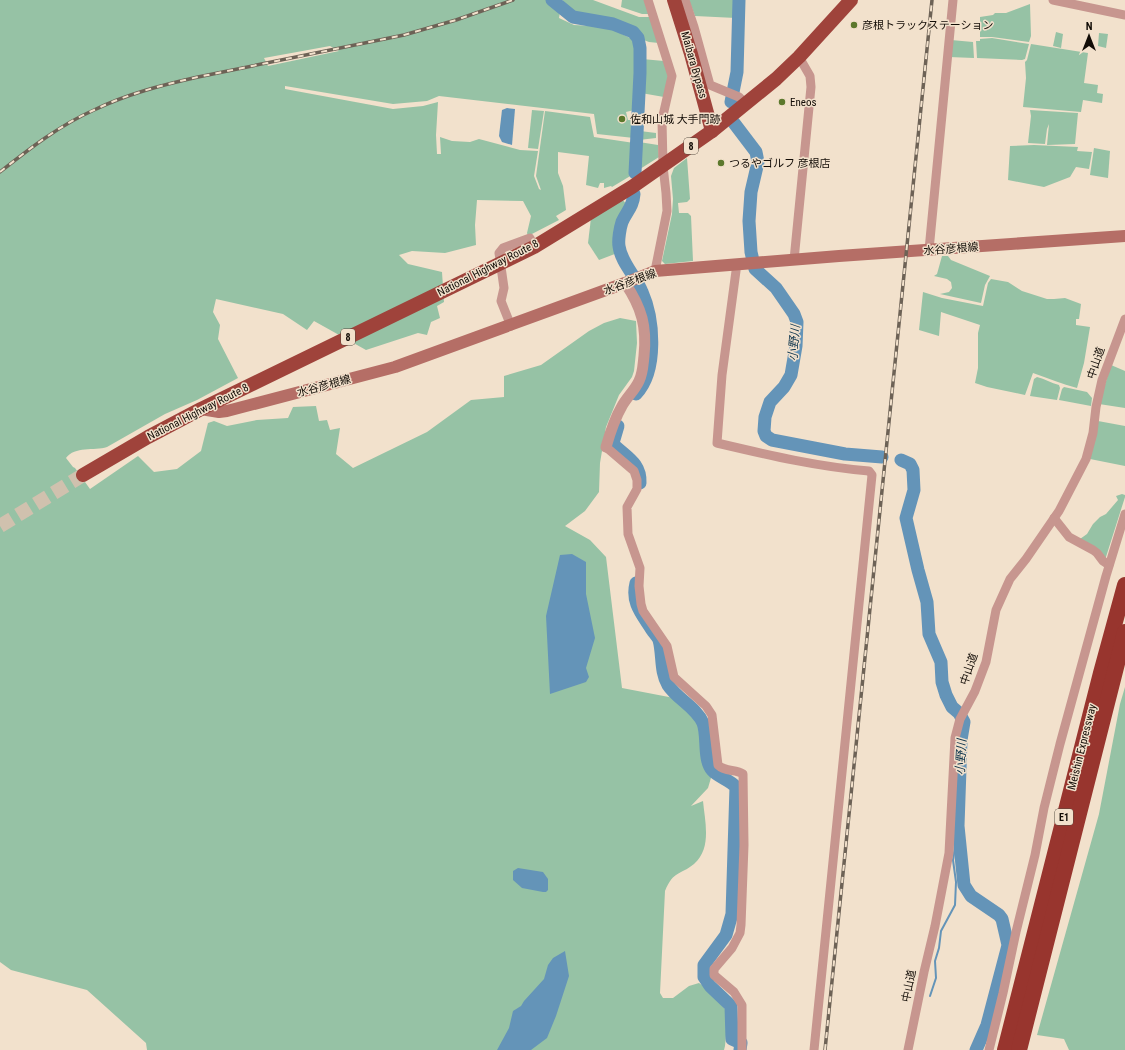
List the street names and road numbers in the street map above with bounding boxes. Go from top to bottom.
street label: Maibara Bypass [678,30,710,100]
road number: 8 [684,138,698,154]
street label: National Highway Route 8 [435,237,541,299]
street label: 水谷彦根線 [923,241,979,257]
street label: 水谷彦根線 [602,266,658,298]
road number: 8 [341,329,355,345]
street label: 中山道 [1084,345,1108,381]
street label: 水谷彦根線 [296,373,352,399]
street label: National Highway Route 8 [145,381,251,443]
street label: 中山道 [957,651,981,687]
street label: Meishin Expressway [1065,702,1099,791]
road number: E1 [1055,809,1073,825]
street label: 中山道 [899,969,919,1003]

